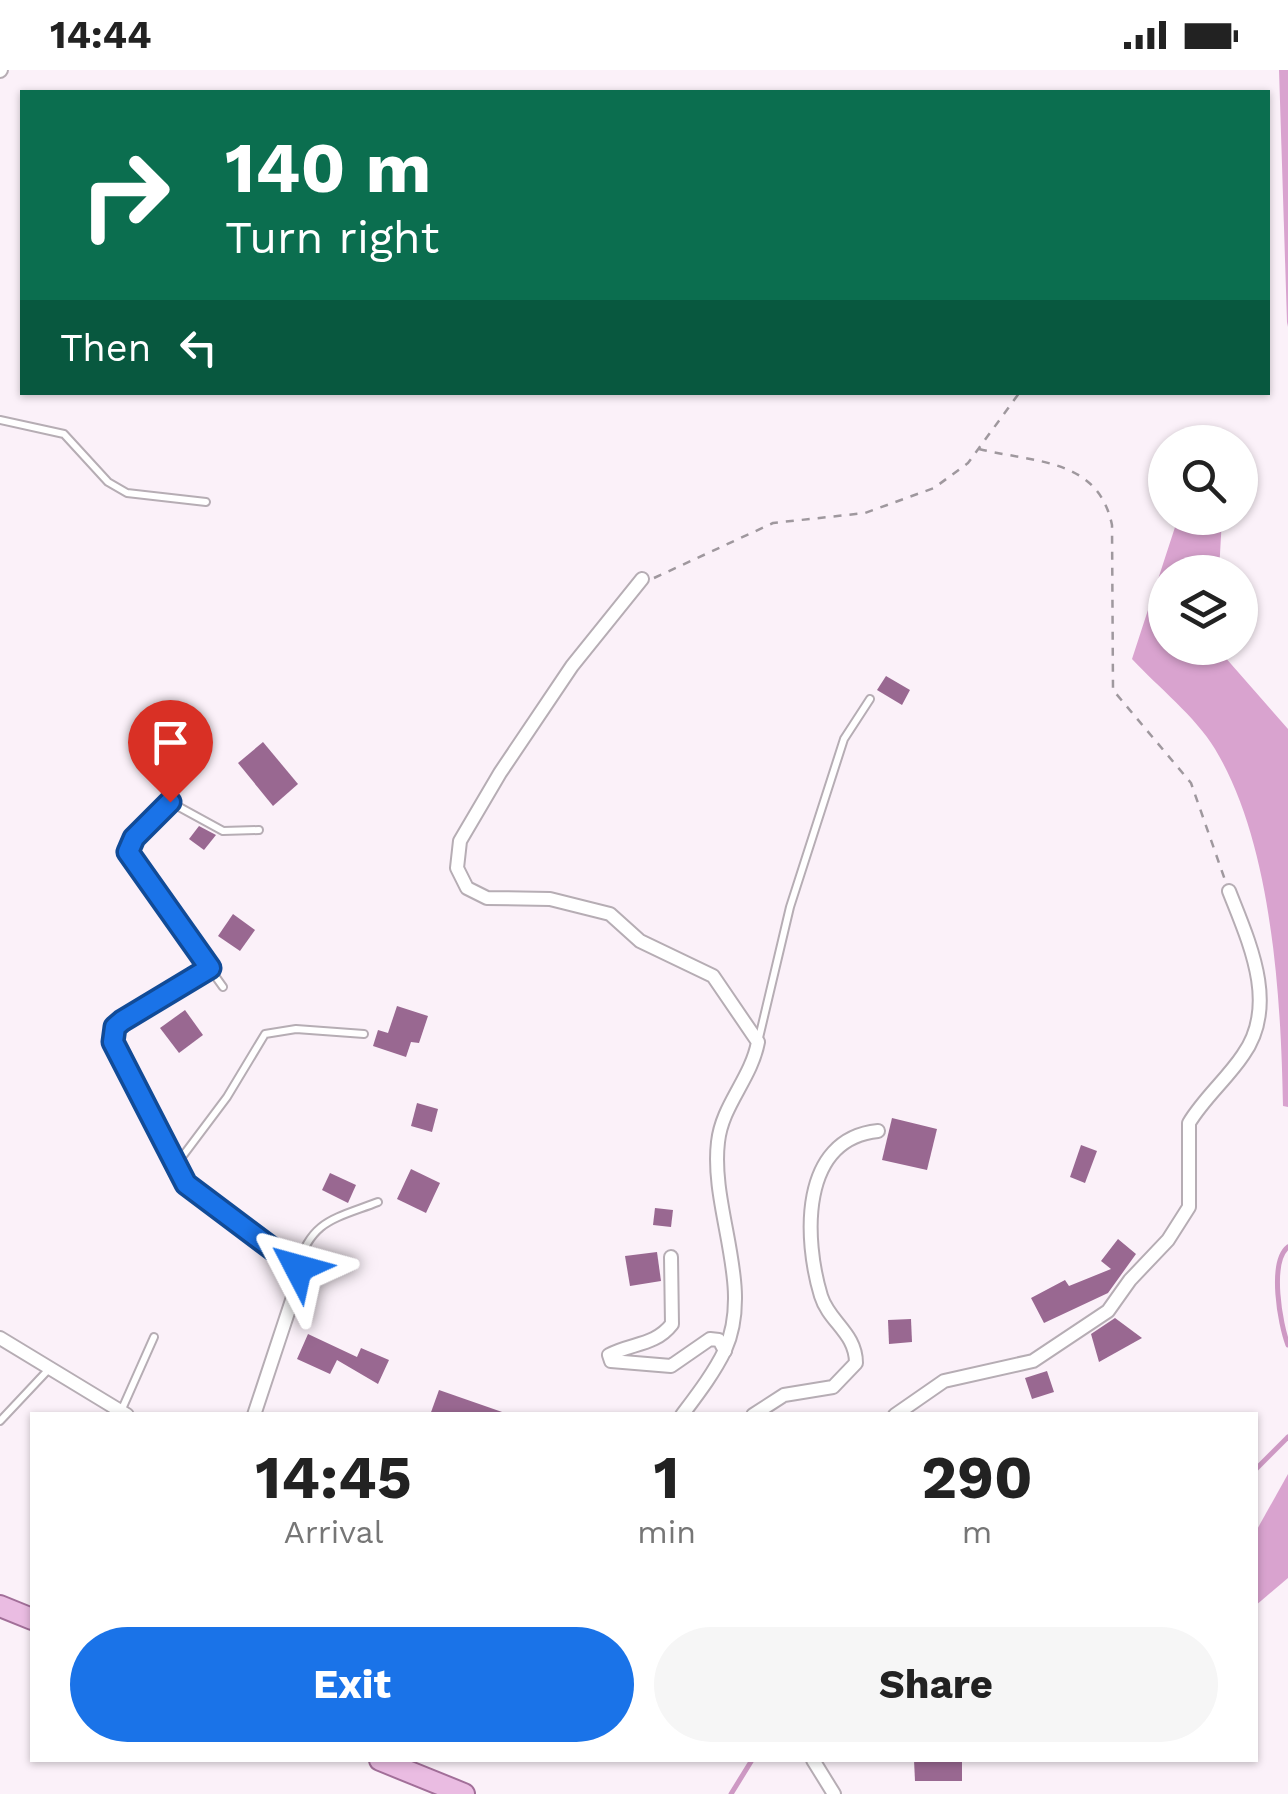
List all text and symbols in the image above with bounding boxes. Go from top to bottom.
text: 14:44 [50,13,152,57]
text: 140 m [225,127,431,209]
icon: right [60,130,190,260]
text: Turn right [225,211,439,264]
icon: left [171,320,226,375]
text: Then [60,326,151,370]
map controls [1148,425,1258,665]
button: search [1148,425,1258,535]
button: layers [1148,555,1258,665]
pin [128,700,213,803]
icon: arrive [143,715,198,770]
position arrow [246,1216,350,1320]
text: 14:45 [255,1442,412,1513]
text: 1 [654,1442,679,1513]
text: 290 [921,1442,1033,1513]
text: Arrival [284,1513,384,1551]
text: min [637,1513,696,1551]
text: m [962,1513,992,1551]
button: Exit [70,1627,634,1742]
button: Share [654,1627,1218,1742]

